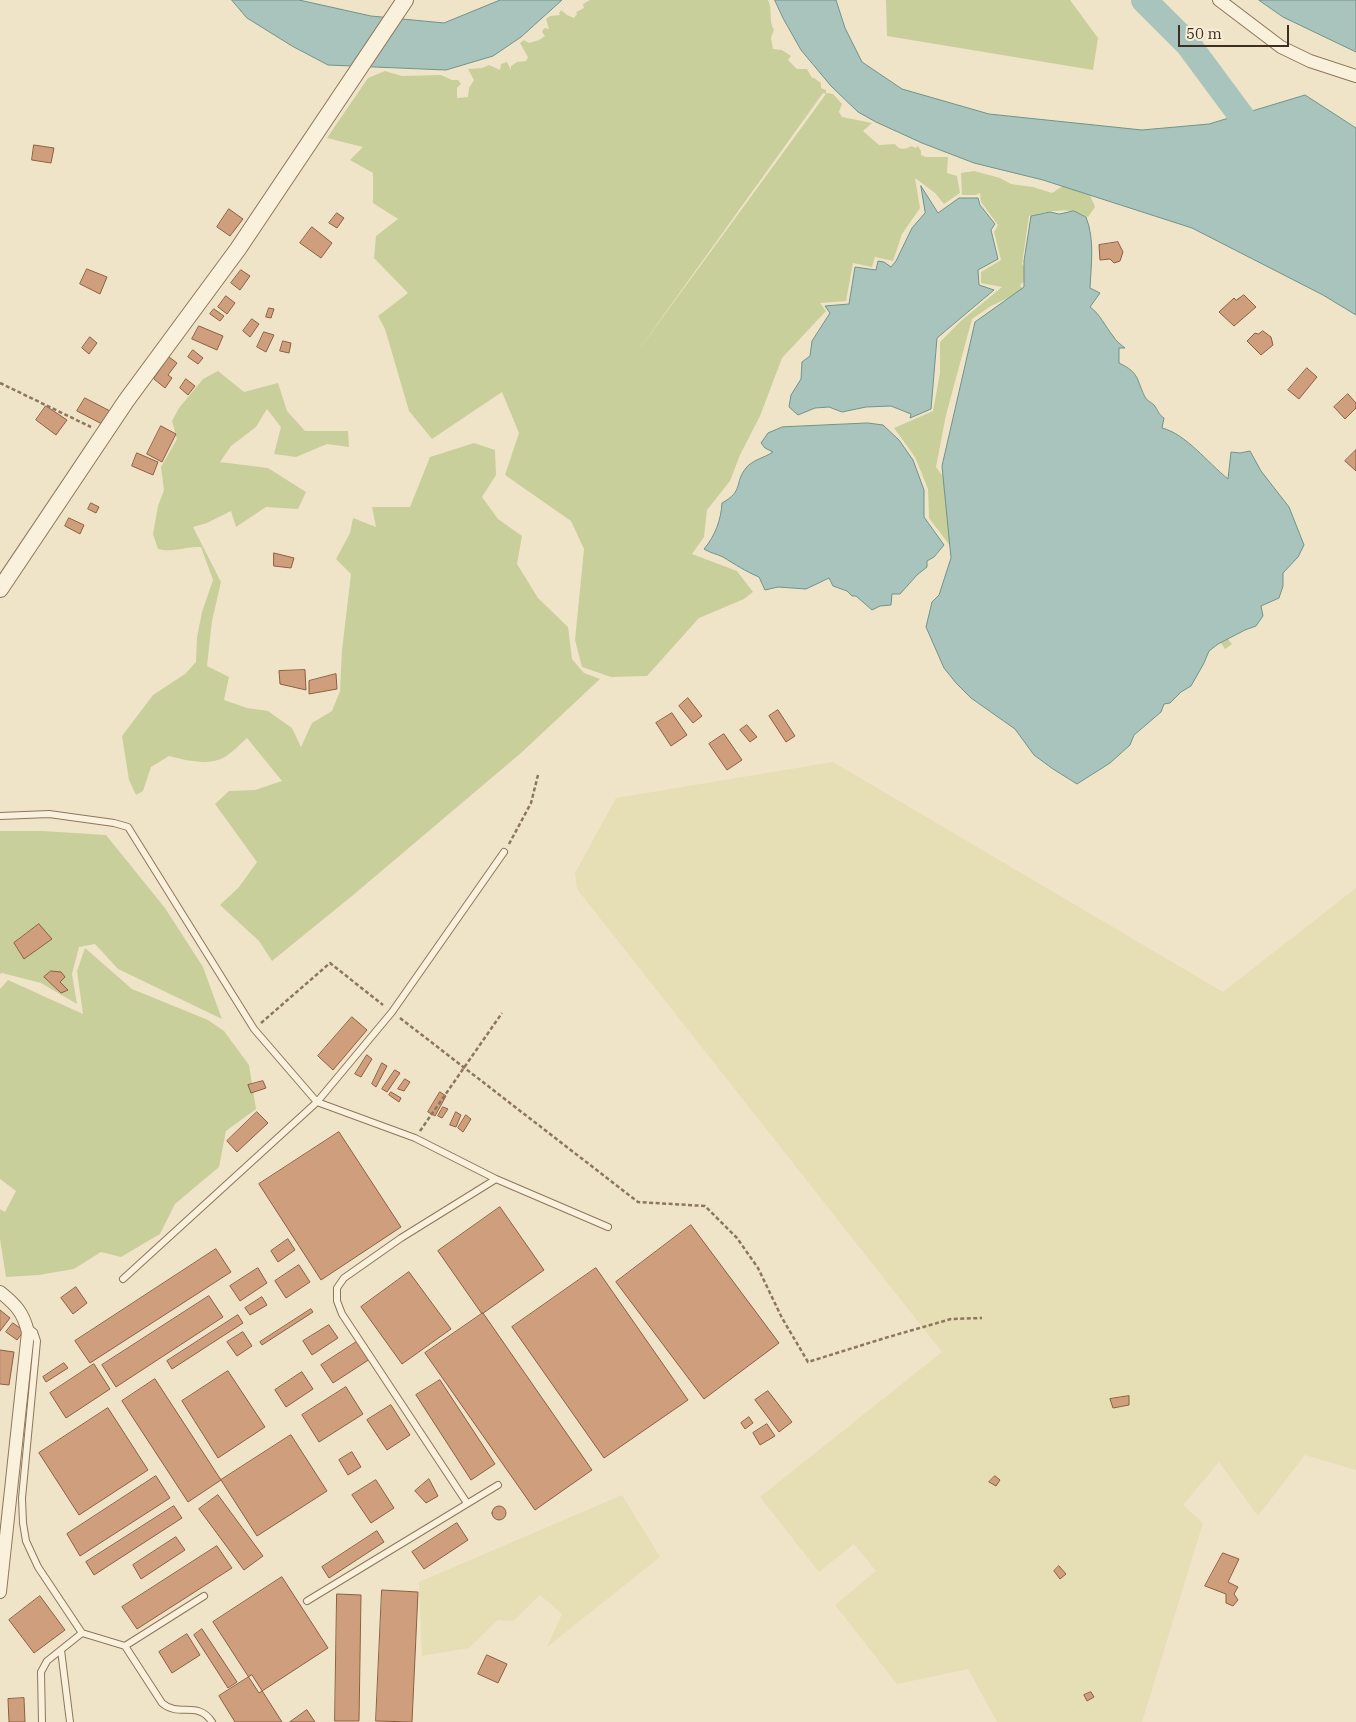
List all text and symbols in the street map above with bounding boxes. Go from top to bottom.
scale bar [1181,15,1292,47]
text: 50 m [1186,24,1222,43]

